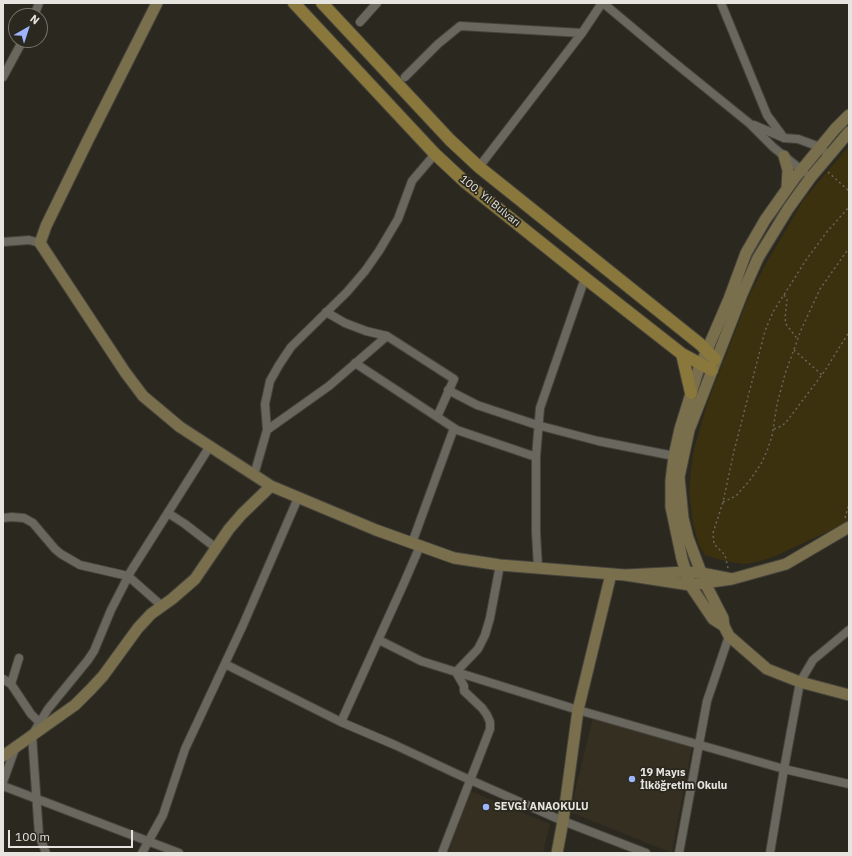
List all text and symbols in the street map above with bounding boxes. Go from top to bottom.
north arrow [8,8,48,48]
text: N [27,12,42,27]
street label: 100. Yıl Bulvarı [457,173,523,229]
place label: 19 Mayıs İlköğretim Okulu [640,766,727,792]
marker: 19 Mayıs İlköğretim Okulu [627,774,637,784]
place label: SEVGİ ANAOKULU [494,800,589,814]
marker: SEVGİ ANAOKULU [481,802,491,812]
scale bar [10,822,135,848]
text: 100 m [15,829,50,844]

